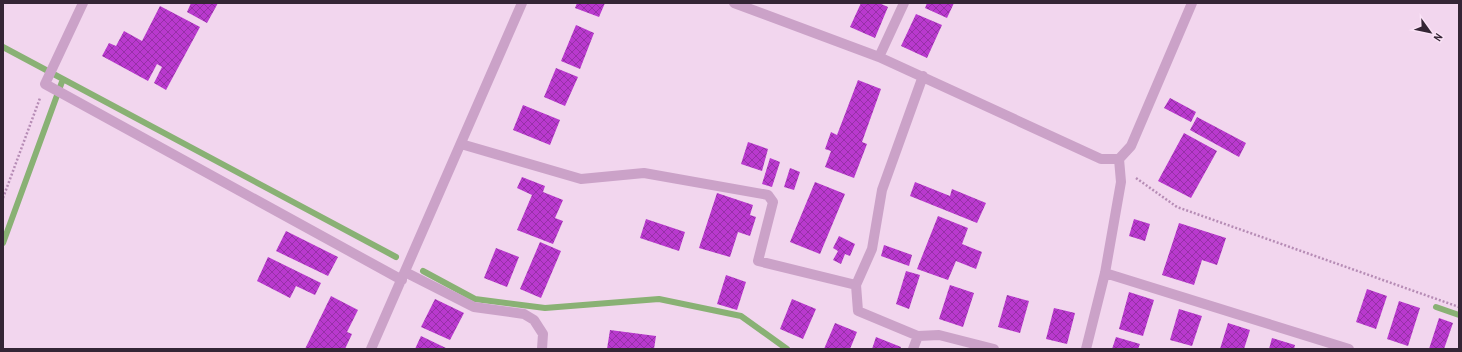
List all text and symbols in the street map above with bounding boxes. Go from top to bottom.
north arrow [1410,12,1450,52]
text: N [1431,31,1446,44]

